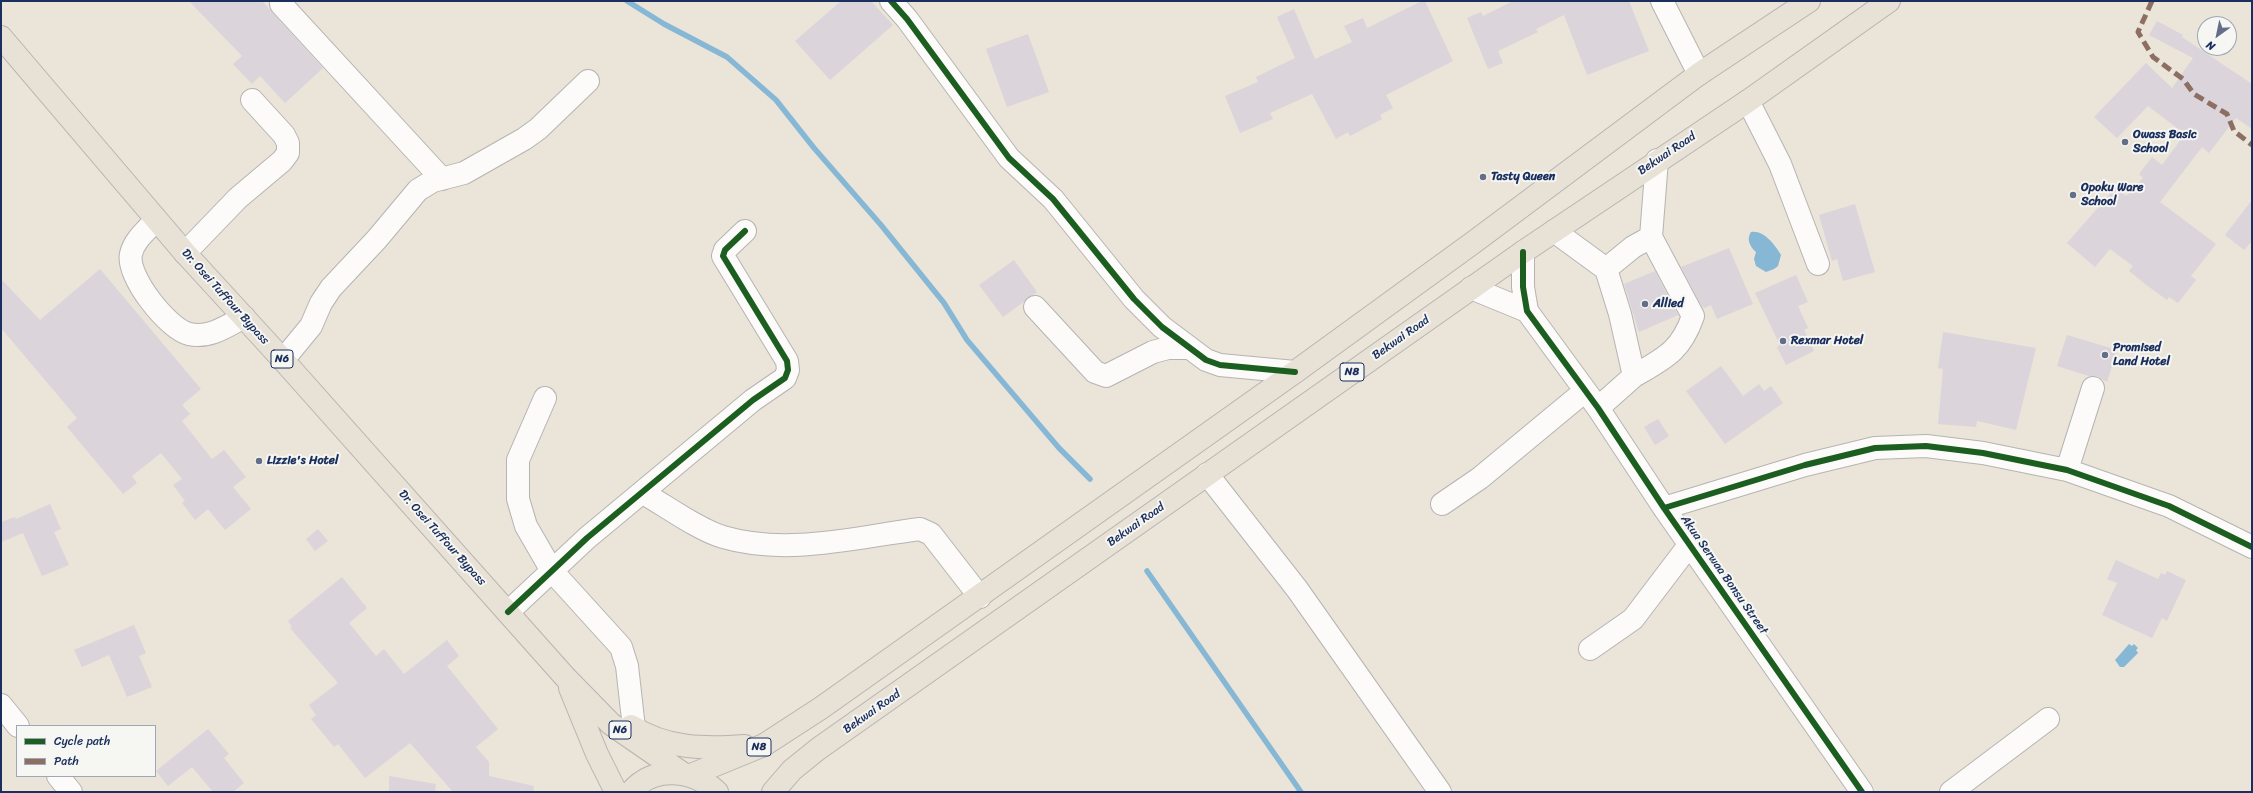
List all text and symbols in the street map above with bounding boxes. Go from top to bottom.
north arrow [2197,16,2237,56]
text: N [2202,36,2219,56]
place label: Owass Basic School [2133,128,2197,156]
street label: Bekwai Road [1635,129,1699,179]
marker: Owass Basic School [2120,137,2130,147]
place label: Tasty Queen [1491,170,1555,184]
marker: Tasty Queen [1478,172,1488,182]
place label: Opoku Ware School [2081,181,2143,209]
marker: Opoku Ware School [2068,190,2078,200]
street label: Dr. Osei Tuffour Bypass [178,246,272,348]
place label: Allied [1653,297,1684,311]
marker: Allied [1640,299,1650,309]
street label: Bekwai Road [1370,313,1432,363]
place label: Rexmar Hotel [1791,334,1863,348]
marker: Rexmar Hotel [1778,336,1788,346]
place label: Promised Land Hotel [2113,341,2170,369]
road number: N6 [271,350,293,368]
marker: Promised Land Hotel [2100,350,2110,360]
road number: N8 [1340,363,1364,381]
place label: Lizzie's Hotel [267,454,338,468]
marker: Lizzie's Hotel [254,456,264,466]
street label: Dr. Osei Tuffour Bypass [395,487,489,589]
street label: Bekwai Road [1105,500,1167,550]
street label: Akua Serwaa Bonsu Street [1677,513,1771,637]
street label: Bekwai Road [841,687,903,737]
road number: N6 [609,721,631,739]
legend [16,725,156,777]
text: Cycle path [54,730,110,752]
road number: N8 [747,738,771,756]
text: Path [54,750,79,772]

